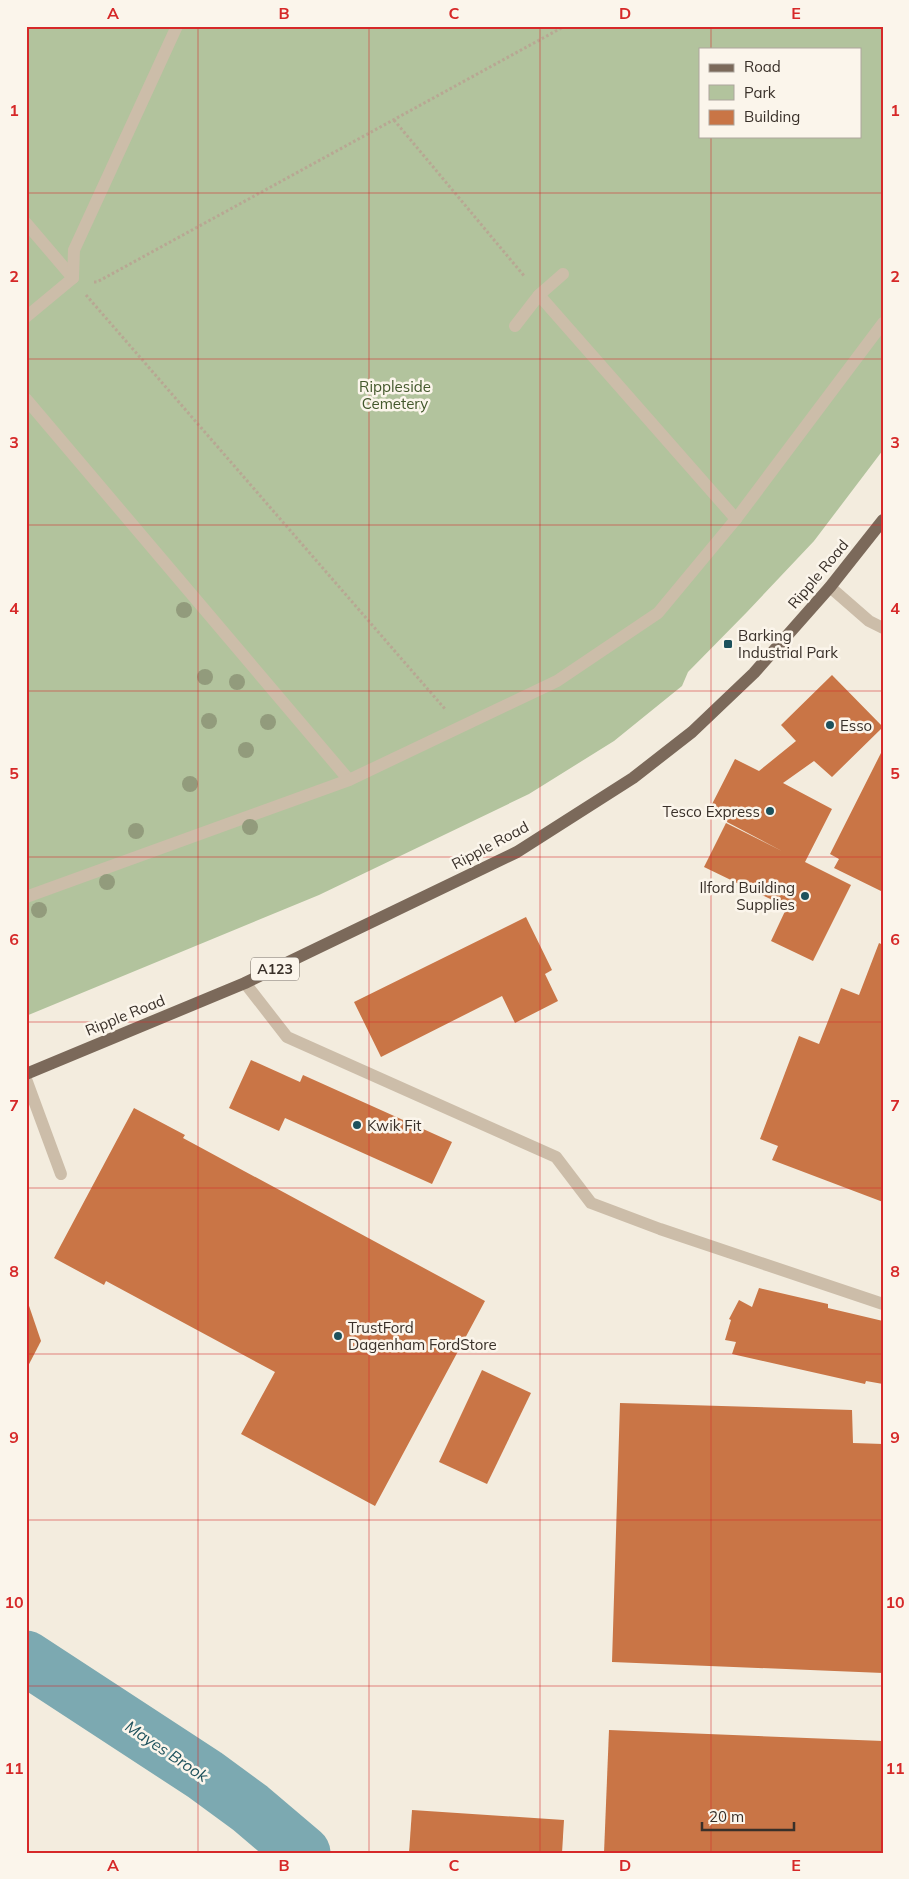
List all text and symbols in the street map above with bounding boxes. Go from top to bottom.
text: A [107,3,119,23]
text: B [278,3,290,23]
text: C [449,3,460,23]
text: D [619,3,631,23]
text: E [791,3,801,23]
legend [699,48,862,138]
text: Road [744,57,781,76]
text: Park [744,83,776,102]
text: 1 [9,100,19,120]
text: 1 [890,100,900,120]
text: Building [744,107,800,126]
text: 2 [9,266,19,286]
text: 2 [890,266,900,286]
park label: Rippleside Cemetery [359,377,431,413]
text: 3 [9,432,19,452]
text: 3 [890,432,900,452]
street label: Ripple Road [784,536,852,612]
text: 4 [9,598,19,618]
text: 4 [890,598,900,618]
place label: Barking Industrial Park [738,626,838,662]
marker: Barking Industrial Park [722,638,734,650]
place label: Esso [840,716,872,735]
marker: Esso [824,719,836,731]
text: 5 [9,763,19,783]
text: 5 [890,763,900,783]
place label: Tesco Express [662,802,760,821]
marker: Tesco Express [764,805,776,817]
street label: Ripple Road [448,817,532,873]
place label: Ilford Building Supplies [699,878,795,914]
marker: Ilford Building Supplies [799,890,811,902]
text: 6 [9,929,19,949]
text: 6 [890,929,900,949]
road number: A123 [251,958,299,981]
street label: Ripple Road [82,990,168,1040]
text: 7 [9,1095,19,1115]
text: 7 [890,1095,900,1115]
place label: Kwik Fit [367,1116,422,1135]
marker: Kwik Fit [351,1119,363,1131]
text: 8 [9,1261,19,1281]
text: 8 [890,1261,900,1281]
place label: TrustFord Dagenham FordStore [348,1318,497,1354]
marker: TrustFord Dagenham FordStore [332,1330,344,1342]
text: 9 [9,1427,19,1447]
text: 9 [890,1427,900,1447]
text: 10 [4,1592,24,1612]
text: 10 [885,1592,905,1612]
water label: Mayes Brook [122,1716,213,1786]
text: 11 [4,1758,24,1778]
text: 11 [885,1758,905,1778]
scale bar [702,1799,794,1831]
text: 20 m [709,1807,744,1826]
text: A [107,1855,119,1875]
text: B [278,1855,290,1875]
text: C [449,1855,460,1875]
text: D [619,1855,631,1875]
text: E [791,1855,801,1875]

